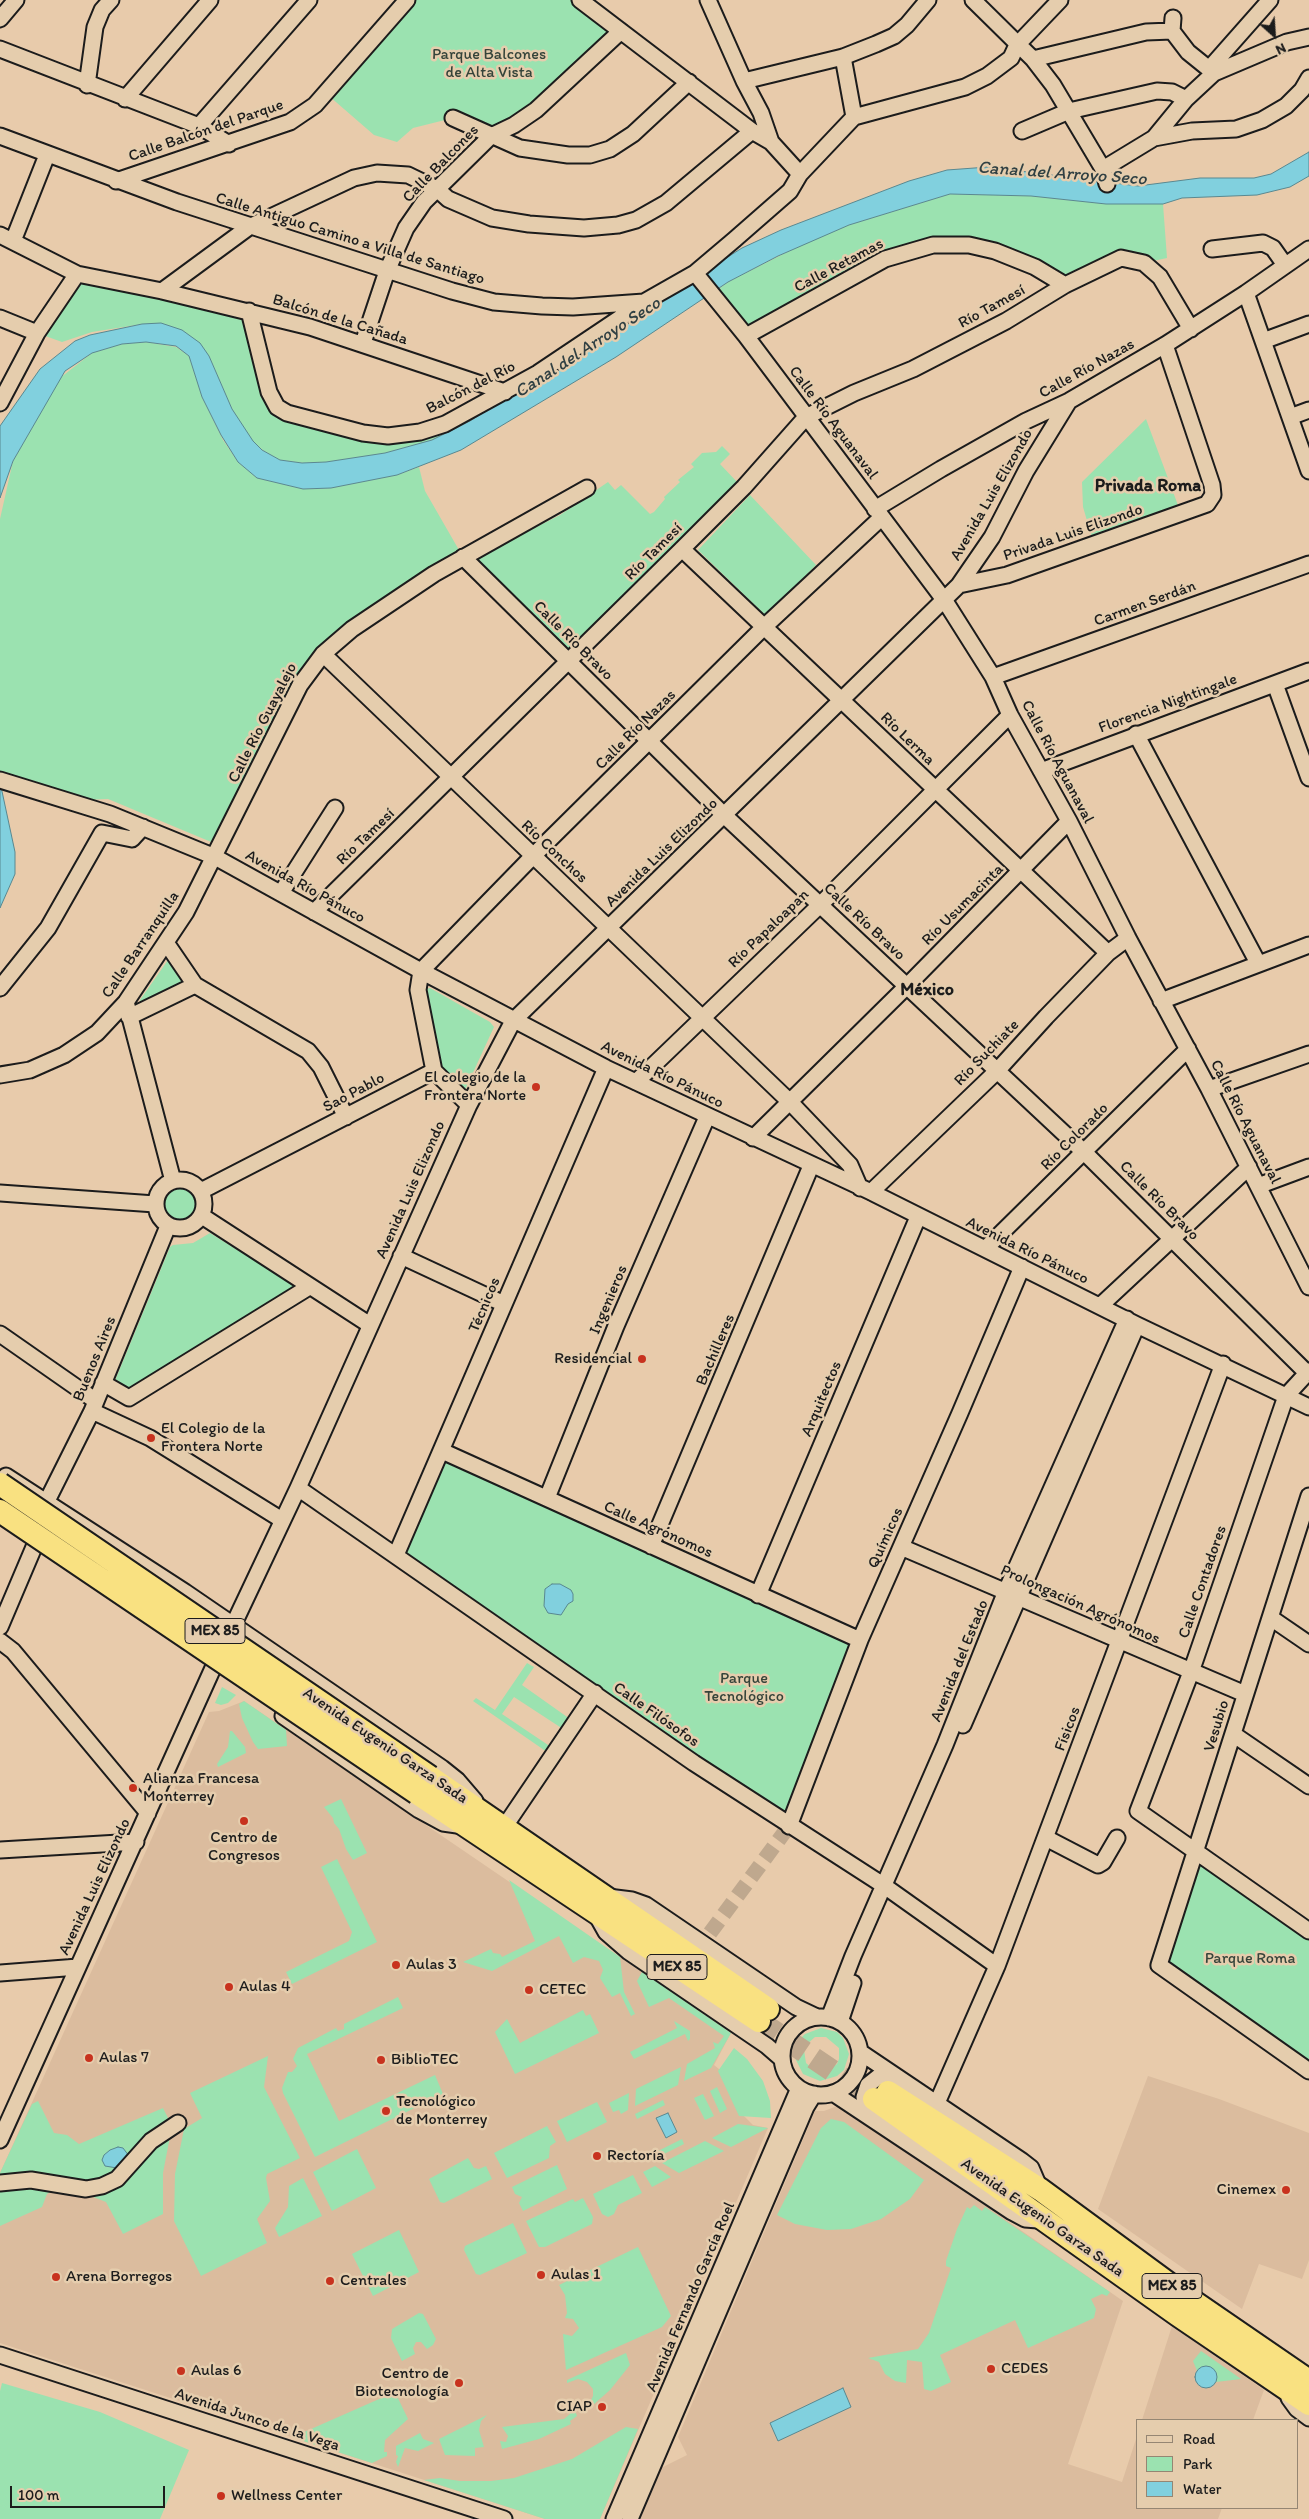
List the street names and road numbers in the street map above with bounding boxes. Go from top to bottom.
street label: Calle Balcón del Parque [126,95,286,167]
street label: Calle Balcones [399,121,483,207]
street label: Calle Antiguo Camino a Villa de Santiago [213,189,487,289]
street label: Calle Retamas [791,234,887,298]
street label: Río Tamesí [955,281,1029,333]
street label: Balcón de la Cañada [270,290,410,350]
street label: Calle Río Nazas [1036,335,1138,403]
street label: Balcón del Río [423,357,519,419]
street label: Calle Río Aguanaval [784,363,882,483]
street label: Avenida Luis Elizondo [946,426,1038,564]
street label: Privada Luis Elizondo [1001,500,1145,566]
street label: Río Tamesí [621,519,687,585]
street label: Carmen Serdán [1091,577,1199,631]
street label: Calle Río Bravo [529,597,617,685]
street label: Calle Río Guayalejo [224,660,302,786]
street label: Florencia Nightingale [1096,670,1240,738]
street label: Calle Río Nazas [592,686,680,774]
street label: Calle Río Aguanaval [1016,697,1098,827]
street label: Río Lerma [876,708,938,770]
street label: Avenida Luis Elizondo [602,794,722,912]
street label: Río Tamesí [333,805,399,869]
street label: Río Conchos [517,816,591,888]
street label: Avenida Río Pánuco [242,846,368,928]
street label: Río Usumacinta [918,860,1008,950]
street label: Calle Río Bravo [819,879,909,965]
street label: Río Papaloapan [724,886,814,972]
street label: Calle Barranquilla [98,888,184,1002]
street label: Río Suchiate [951,1016,1023,1090]
street label: Avenida Río Pánuco [598,1037,726,1113]
street label: Calle Río Aguanaval [1205,1057,1285,1187]
street label: Sao Pablo [320,1069,388,1117]
street label: Río Colorado [1037,1099,1113,1175]
street label: Avenida Luis Elizondo [372,1118,450,1262]
street label: Calle Río Bravo [1115,1157,1203,1245]
street label: Avenida Río Pánuco [963,1213,1091,1289]
street label: Ingenieros [586,1263,632,1337]
street label: Técnicos [465,1275,505,1335]
street label: Bachilleres [692,1311,740,1389]
street label: Buenos Aires [69,1314,121,1404]
street label: Arquitectos [797,1358,847,1440]
street label: Calle Agrónomos [600,1497,716,1563]
street label: Químicos [864,1505,908,1571]
street label: Calle Contadores [1175,1523,1231,1641]
street label: Prolongación Agrónomos [997,1561,1163,1649]
street label: Avenida del Estado [927,1597,993,1725]
road number: MEX 85 [185,1618,245,1644]
street label: Calle Filósofos [609,1678,703,1752]
street label: Avenida Eugenio Garza Sada [299,1684,471,1808]
street label: Vesubio [1200,1698,1234,1754]
street label: Físicos [1051,1704,1085,1754]
street label: Avenida Luis Elizondo [55,1816,135,1958]
road number: MEX 85 [647,1954,707,1980]
street label: Avenida Eugenio Garza Sada [957,2154,1127,2282]
street label: Avenida Fernando García Roel [642,2199,740,2395]
road number: MEX 85 [1142,2274,1202,2298]
street label: Avenida Junco de la Vega [172,2384,342,2456]

